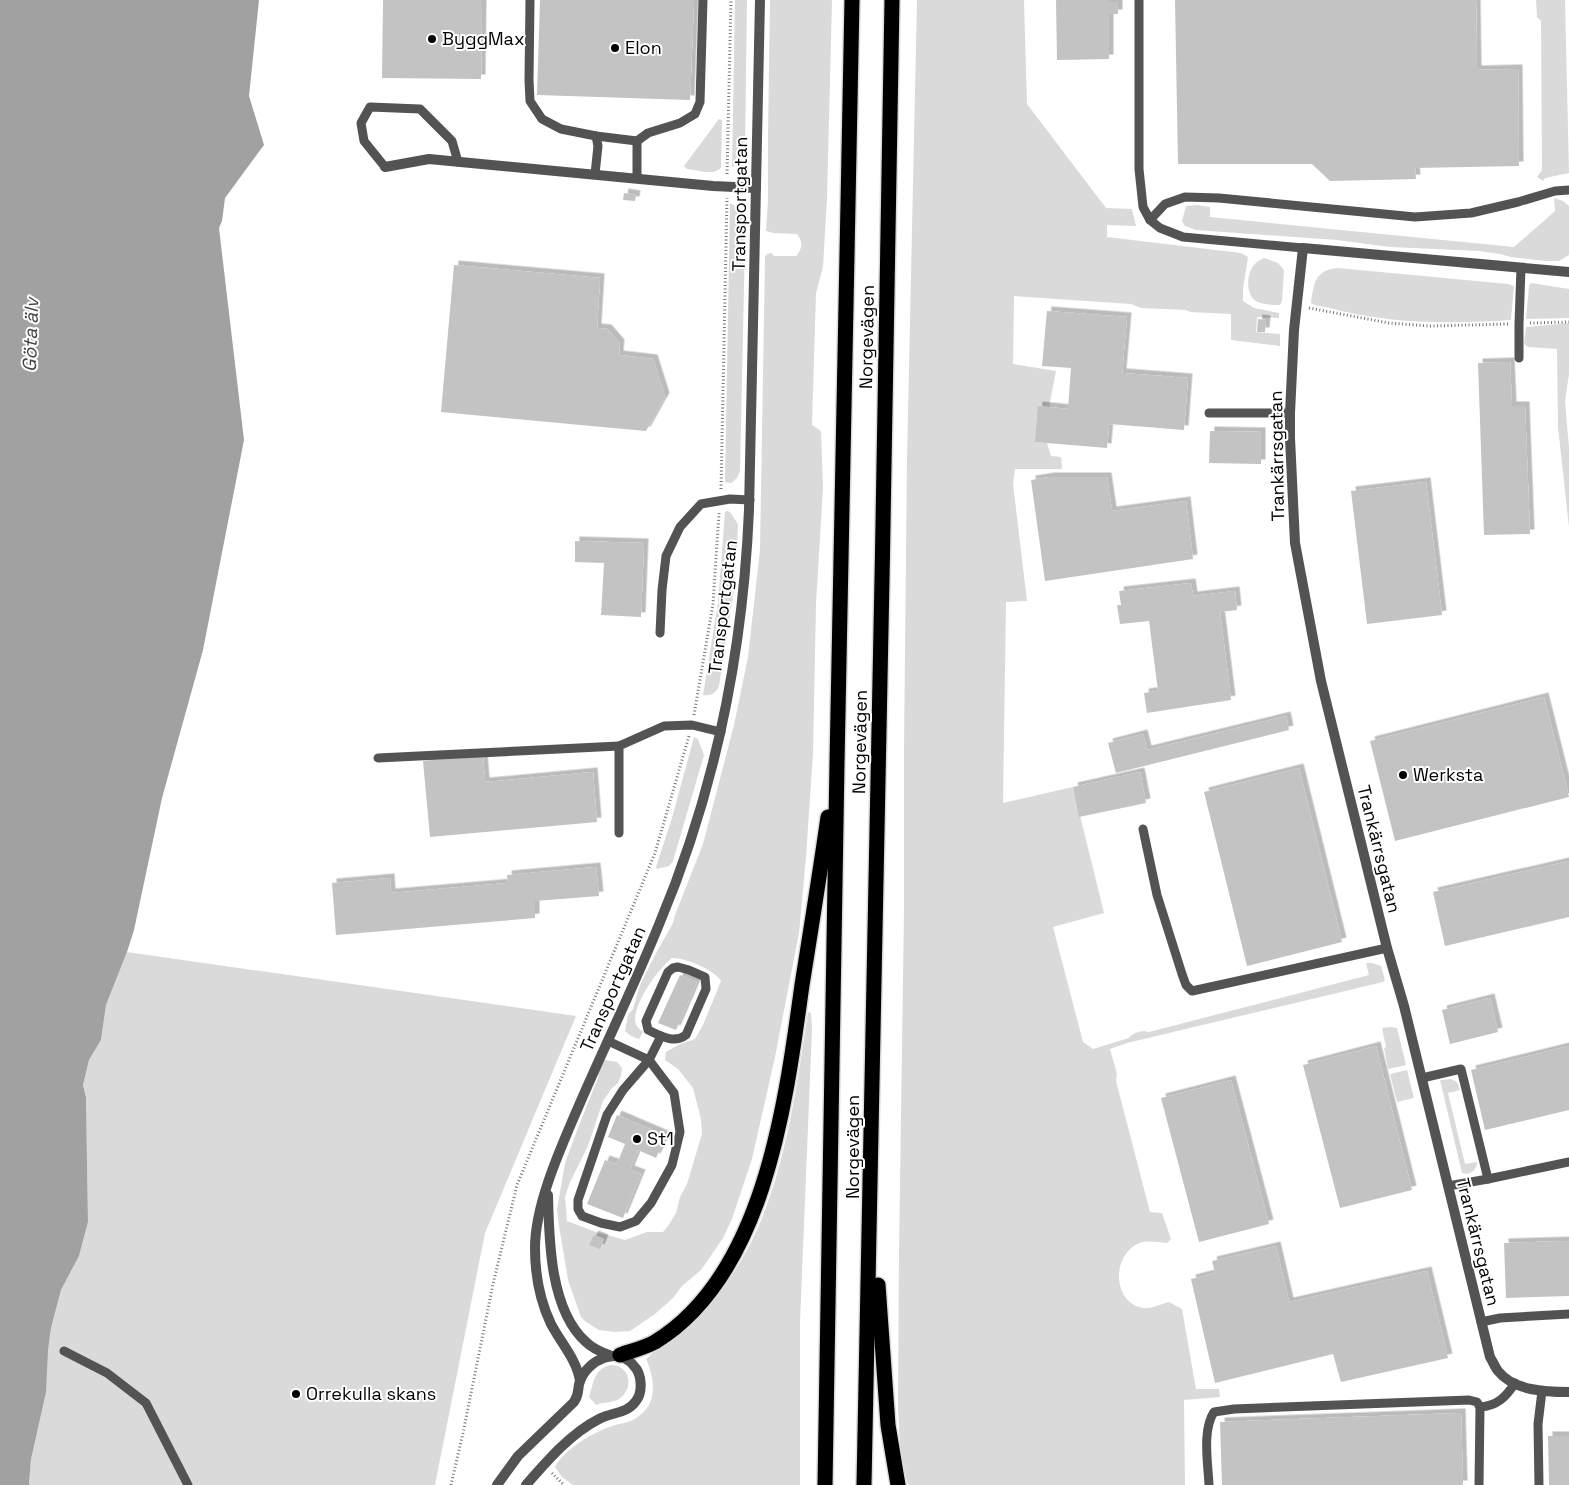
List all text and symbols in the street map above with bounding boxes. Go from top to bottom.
place label: ByggMax [442,27,525,50]
marker: ByggMax [426,33,438,45]
place label: Elon [625,36,662,59]
marker: Elon [609,42,621,54]
street label: Transportgatan [727,136,752,272]
street label: Norgevägen [854,285,879,389]
water label: Göta älv [17,296,44,373]
street label: Trankärrsgatan [1264,390,1289,522]
street label: Transportgatan [703,539,742,675]
street label: Norgevägen [847,690,872,794]
place label: Werksta [1413,763,1483,786]
marker: Werksta [1397,769,1409,781]
street label: Trankärrsgatan [1353,783,1406,915]
street label: Transportgatan [575,922,651,1055]
street label: Norgevägen [841,1095,864,1199]
place label: St1 [647,1127,674,1150]
marker: St1 [631,1133,643,1145]
street label: Trankärrsgatan [1452,1176,1505,1308]
place label: Orrekulla skans [306,1382,436,1405]
marker: Orrekulla skans [290,1388,302,1400]

